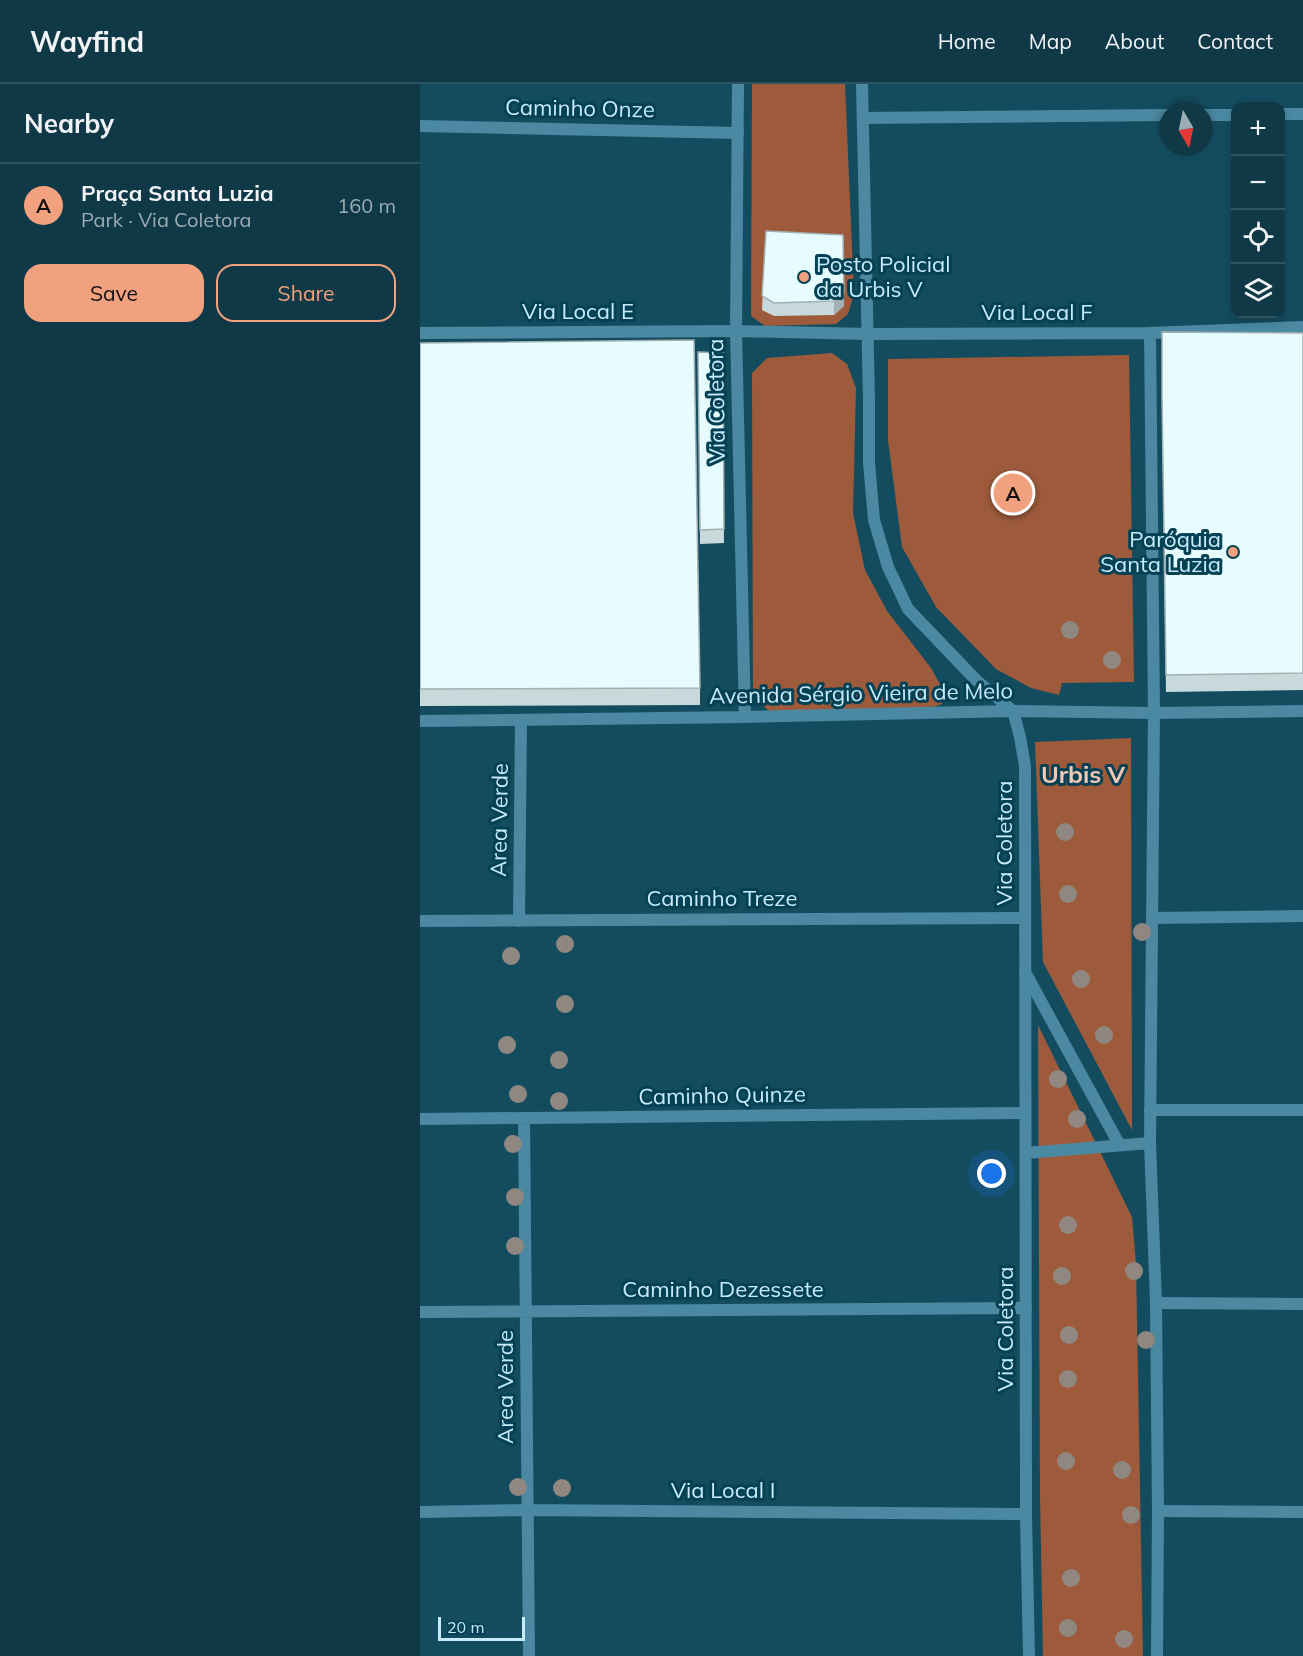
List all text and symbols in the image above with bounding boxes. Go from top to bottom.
text: Wayfind [30,24,144,59]
text: Home [938,28,996,54]
text: Map [1029,28,1072,54]
text: About [1105,28,1164,54]
text: Contact [1197,28,1273,54]
street label: Caminho Onze [505,93,655,123]
north arrow [1159,102,1213,156]
map controls [1231,102,1285,318]
button: + [1231,102,1285,156]
text: Nearby [24,107,114,140]
button: − [1231,156,1285,210]
text: Praça Santa Luzia [81,179,274,207]
text: A [36,193,51,218]
text: 160 m [337,193,396,218]
text: Park · Via Coletora [81,207,252,232]
button: locate [1231,210,1285,264]
place label: Posto Policial da Urbis V [816,250,951,303]
button: Save [24,264,204,322]
button: Share [216,264,396,322]
button: layers [1231,264,1285,318]
marker: Posto Policial da Urbis V [797,270,811,284]
street label: Via Local E [522,297,634,325]
street label: Via Local F [981,298,1093,326]
street label: Via Coletora [701,338,731,464]
pin: A [994,470,1032,516]
place label: Paróquia Santa Luzia [1100,525,1221,578]
marker: Paróquia Santa Luzia [1226,545,1240,559]
street label: Avenida Sérgio Vieira de Melo [709,676,1013,710]
district label: Urbis V [1041,759,1126,789]
street label: Area Verde [484,763,514,877]
street label: Via Coletora [990,781,1018,905]
street label: Caminho Treze [646,884,798,912]
street label: Caminho Quinze [638,1080,806,1110]
your location [977,1159,1006,1188]
street label: Via Coletora [991,1267,1019,1391]
street label: Caminho Dezessete [622,1275,824,1303]
street label: Area Verde [491,1330,519,1444]
street label: Via Local I [671,1476,775,1504]
scale bar [438,1614,525,1642]
text: 20 m [447,1617,484,1637]

